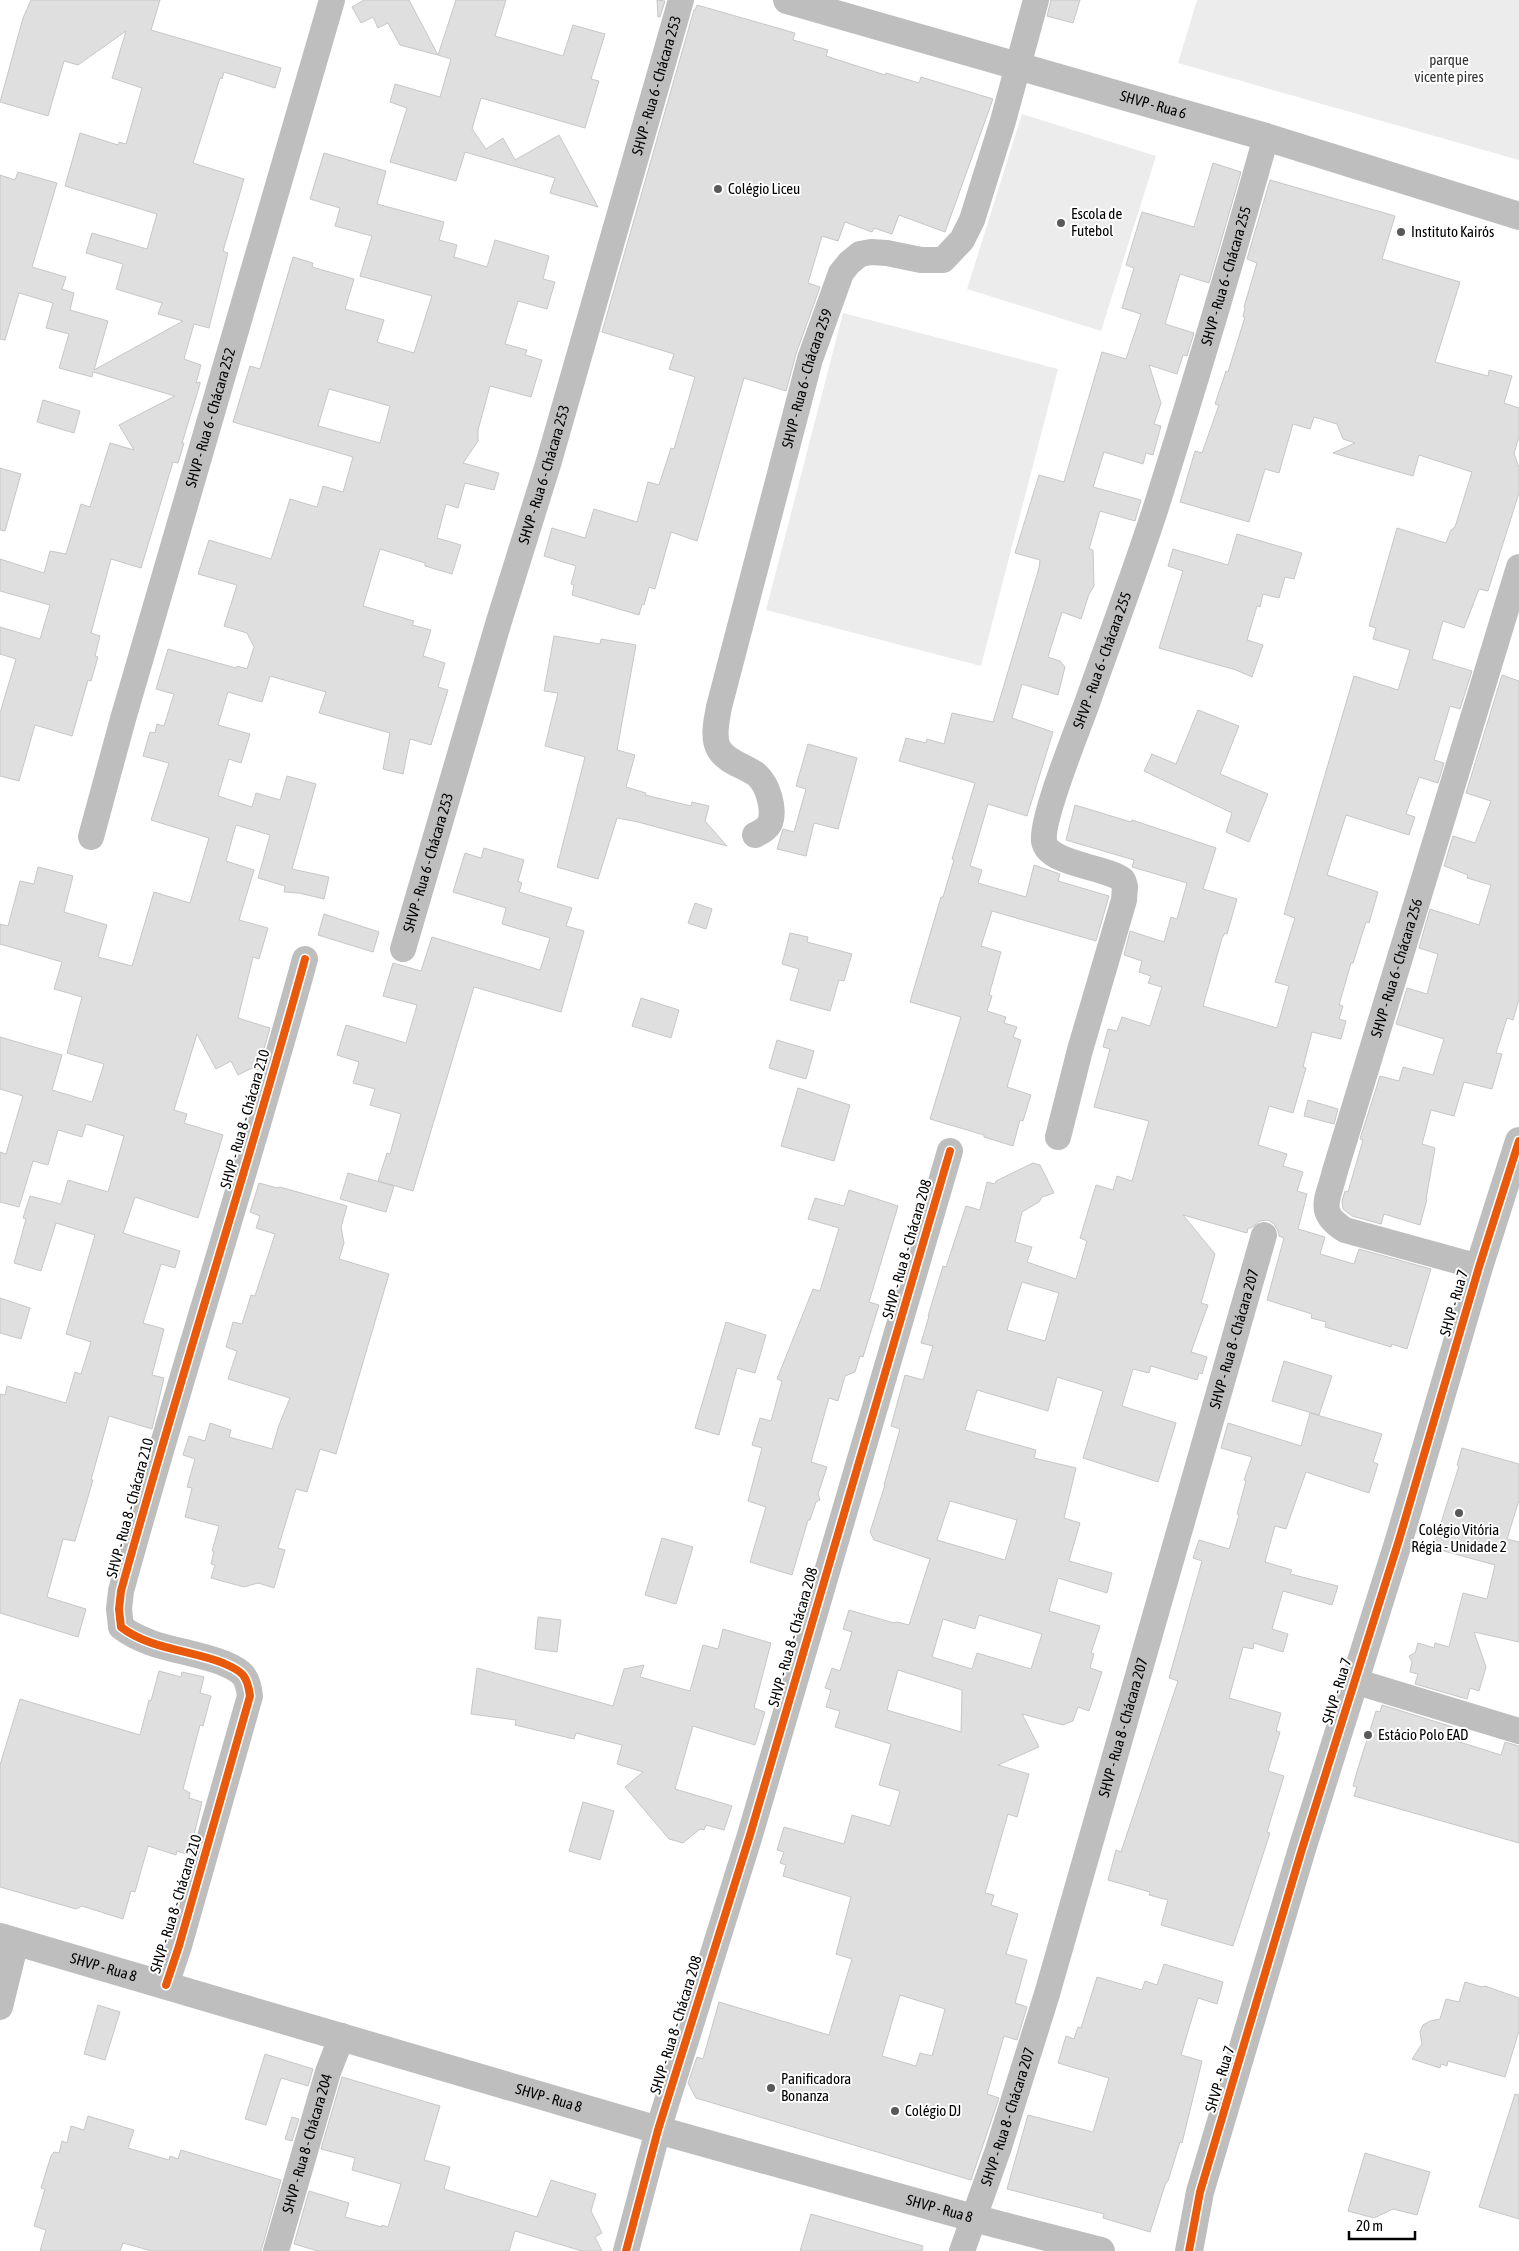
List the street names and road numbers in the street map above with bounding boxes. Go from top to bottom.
street label: SHVP - Rua 6 - Chácara 253 [628,14,684,157]
street label: SHVP - Rua 6 [1118,87,1189,122]
street label: SHVP - Rua 6 - Chácara 255 [1197,204,1254,347]
street label: SHVP - Rua 6 - Chácara 259 [778,306,835,450]
street label: SHVP - Rua 6 - Chácara 252 [182,346,238,489]
street label: SHVP - Rua 6 - Chácara 253 [515,403,573,546]
street label: SHVP - Rua 6 - Chácara 255 [1069,589,1134,731]
street label: SHVP - Rua 6 - Chácara 253 [399,791,456,934]
street label: SHVP - Rua 6 - Chácara 256 [1367,896,1426,1039]
street label: SHVP - Rua 8 - Chácara 210 [216,1047,273,1190]
street label: SHVP - Rua 8 - Chácara 208 [878,1177,935,1320]
street label: SHVP - Rua 8 - Chácara 207 [1206,1267,1262,1411]
street label: SHVP - Rua 7 [1436,1268,1471,1338]
street label: SHVP - Rua 8 - Chácara 210 [103,1436,156,1580]
street label: SHVP - Rua 8 - Chácara 208 [764,1565,821,1708]
street label: SHVP - Rua 8 - Chácara 207 [1095,1656,1151,1799]
street label: SHVP - Rua 7 [1318,1656,1355,1726]
street label: SHVP - Rua 8 - Chácara 210 [146,1832,205,1975]
street label: SHVP - Rua 8 [69,1949,139,1985]
street label: SHVP - Rua 8 - Chácara 208 [646,1953,705,2096]
street label: SHVP - Rua 7 [1201,2044,1238,2114]
street label: SHVP - Rua 8 - Chácara 207 [977,2045,1038,2188]
street label: SHVP - Rua 8 - Chácara 204 [278,2072,335,2215]
street label: SHVP - Rua 8 [514,2080,584,2115]
street label: SHVP - Rua 8 [904,2191,975,2226]

